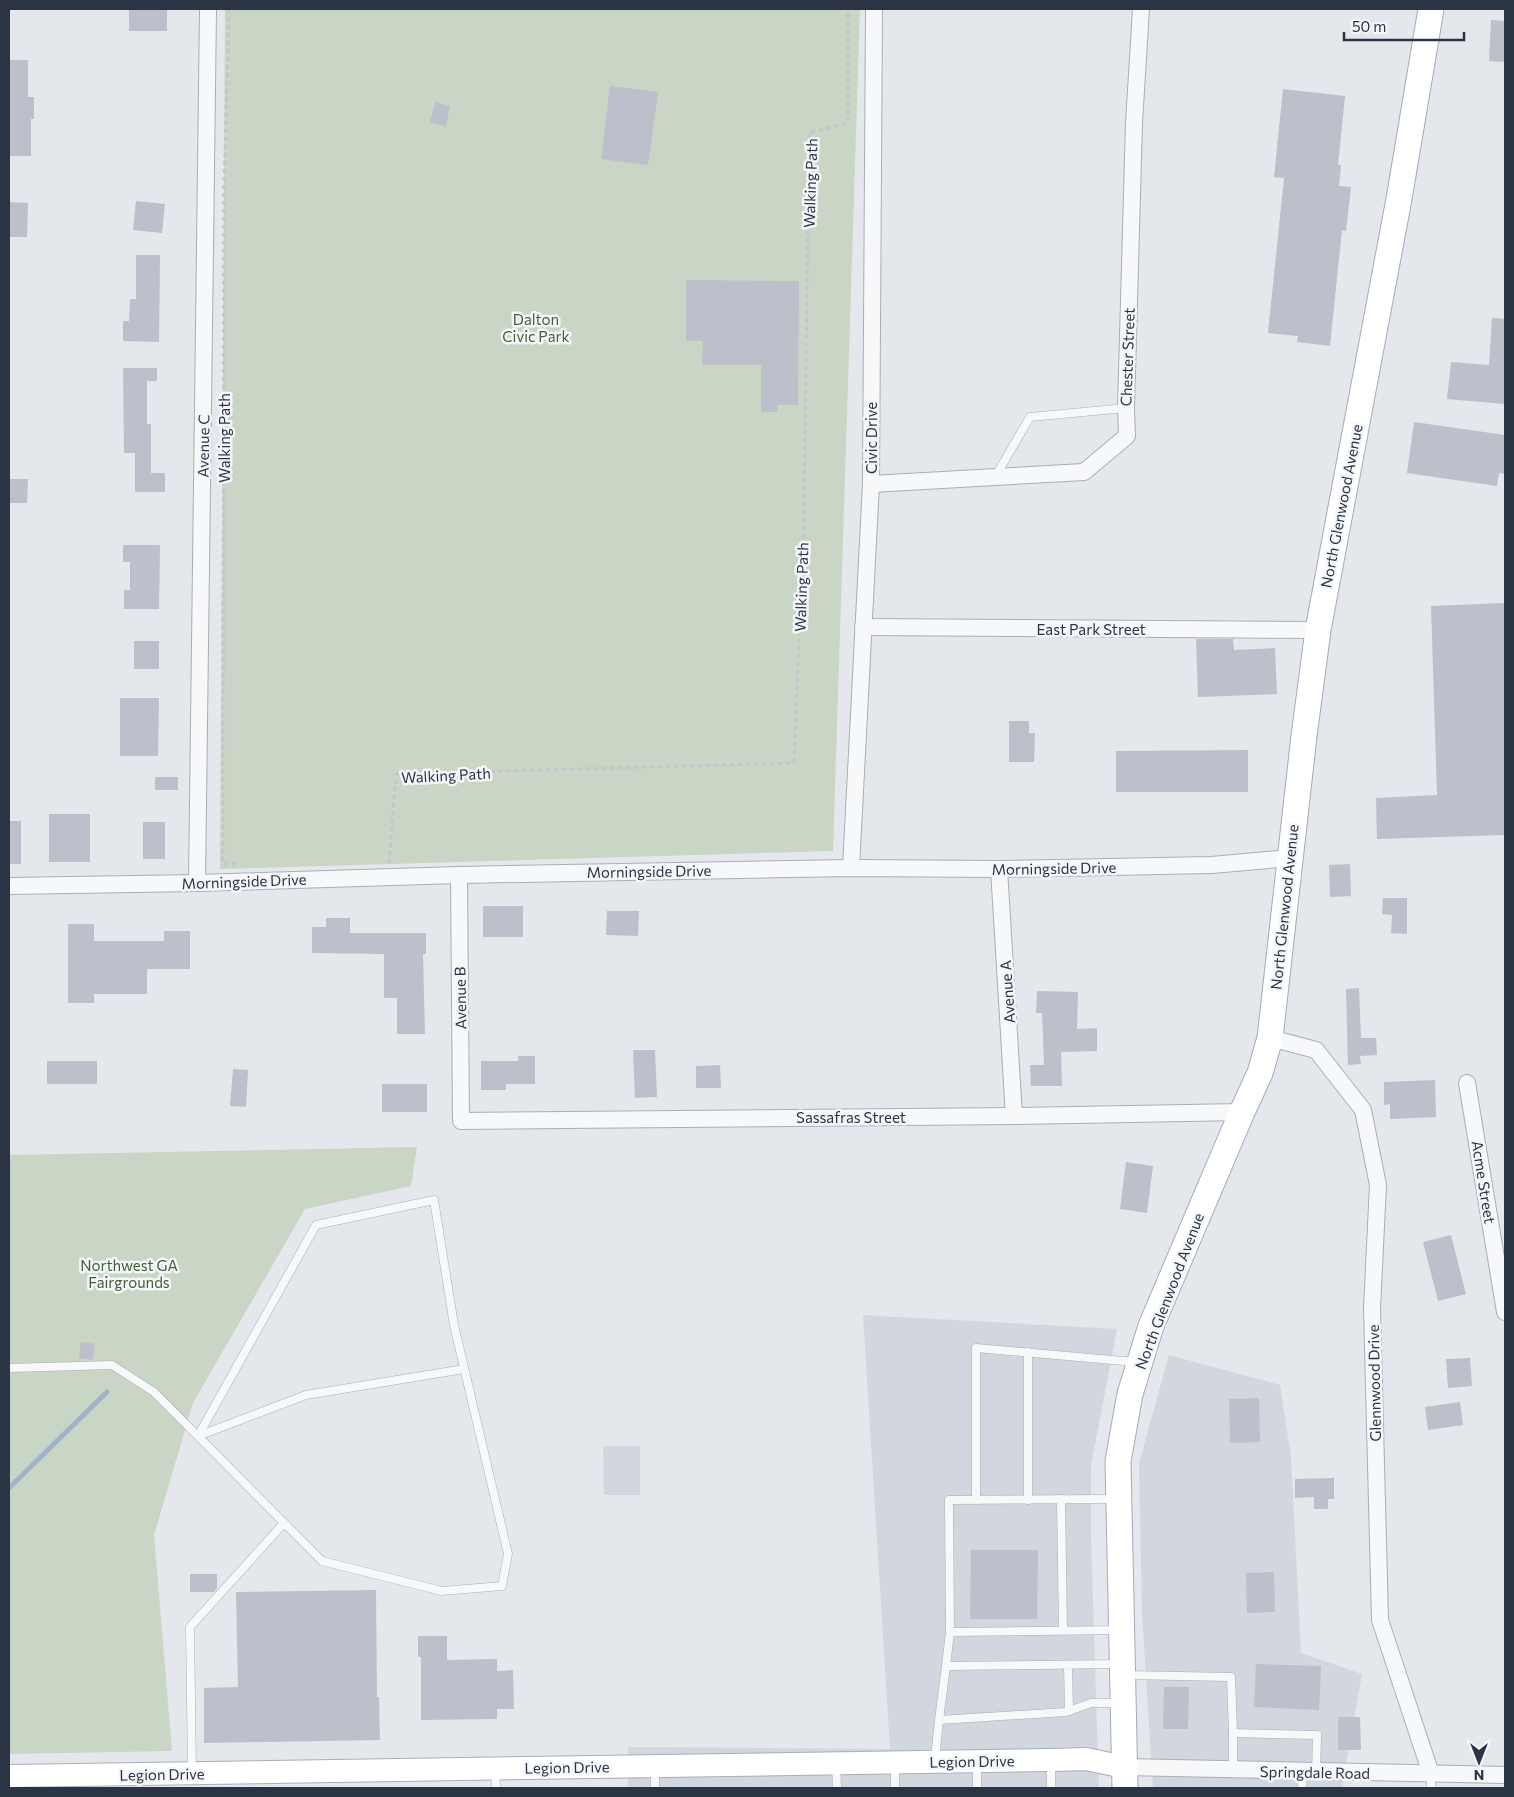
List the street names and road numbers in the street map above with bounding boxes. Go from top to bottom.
street label: Walking Path [799,138,821,228]
street label: Chester Street [1116,307,1138,407]
street label: Walking Path [215,393,233,483]
street label: Civic Drive [862,402,880,474]
street label: Avenue C [193,414,213,478]
street label: North Glenwood Avenue [1316,423,1366,589]
street label: Walking Path [790,542,812,632]
street label: East Park Street [1036,620,1146,638]
street label: Walking Path [401,764,491,786]
street label: North Glenwood Avenue [1266,823,1302,991]
street label: Morningside Drive [991,858,1117,878]
street label: Morningside Drive [586,861,712,881]
street label: Morningside Drive [181,870,307,892]
street label: Avenue A [996,960,1018,1024]
street label: Avenue B [450,966,470,1029]
street label: Sassafras Street [796,1108,906,1126]
street label: Acme Street [1469,1139,1499,1225]
street label: North Glenwood Avenue [1131,1210,1207,1372]
street label: Glennwood Drive [1364,1324,1384,1442]
street label: Legion Drive [929,1751,1015,1771]
street label: Legion Drive [524,1757,610,1777]
street label: Springdale Road [1260,1762,1370,1782]
street label: Legion Drive [119,1764,205,1784]

